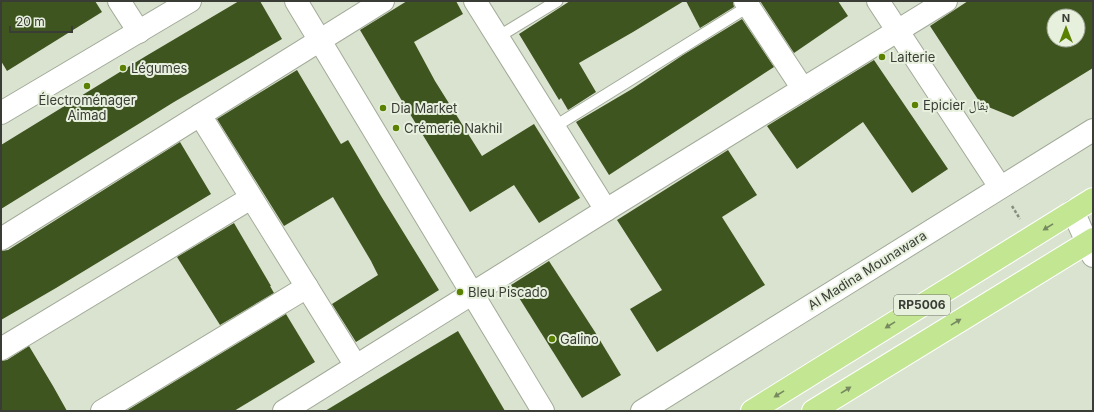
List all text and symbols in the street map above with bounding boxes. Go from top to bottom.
scale bar [10,8,72,34]
north arrow [1046,8,1086,48]
text: N [1062,11,1070,25]
text: 20 m [16,14,45,29]
place label: Laiterie [890,49,935,65]
marker: Laiterie [877,52,887,62]
place label: Légumes [131,60,188,76]
marker: Légumes [118,63,128,73]
marker: Électroménager Aimad [82,81,92,91]
place label: Électroménager Aimad [38,92,136,123]
place label: Epicier بقال [923,97,988,114]
place label: Dia Market [391,100,457,116]
marker: Epicier بقال [910,100,920,110]
marker: Dia Market [378,103,388,113]
place label: Crémerie Nakhil [404,120,502,136]
marker: Crémerie Nakhil [391,123,401,133]
one-way arrow [1043,223,1053,231]
street label: Al Madina Mounawara [805,227,929,313]
place label: Bleu Piscado [468,284,548,300]
marker: Bleu Piscado [455,287,465,297]
road number: RP5006 [894,295,950,315]
one-way arrow [950,319,962,326]
one-way arrow [884,322,896,329]
place label: Galino [560,331,599,347]
marker: Galino [547,334,557,344]
one-way arrow [840,387,852,394]
one-way arrow [774,390,785,397]

